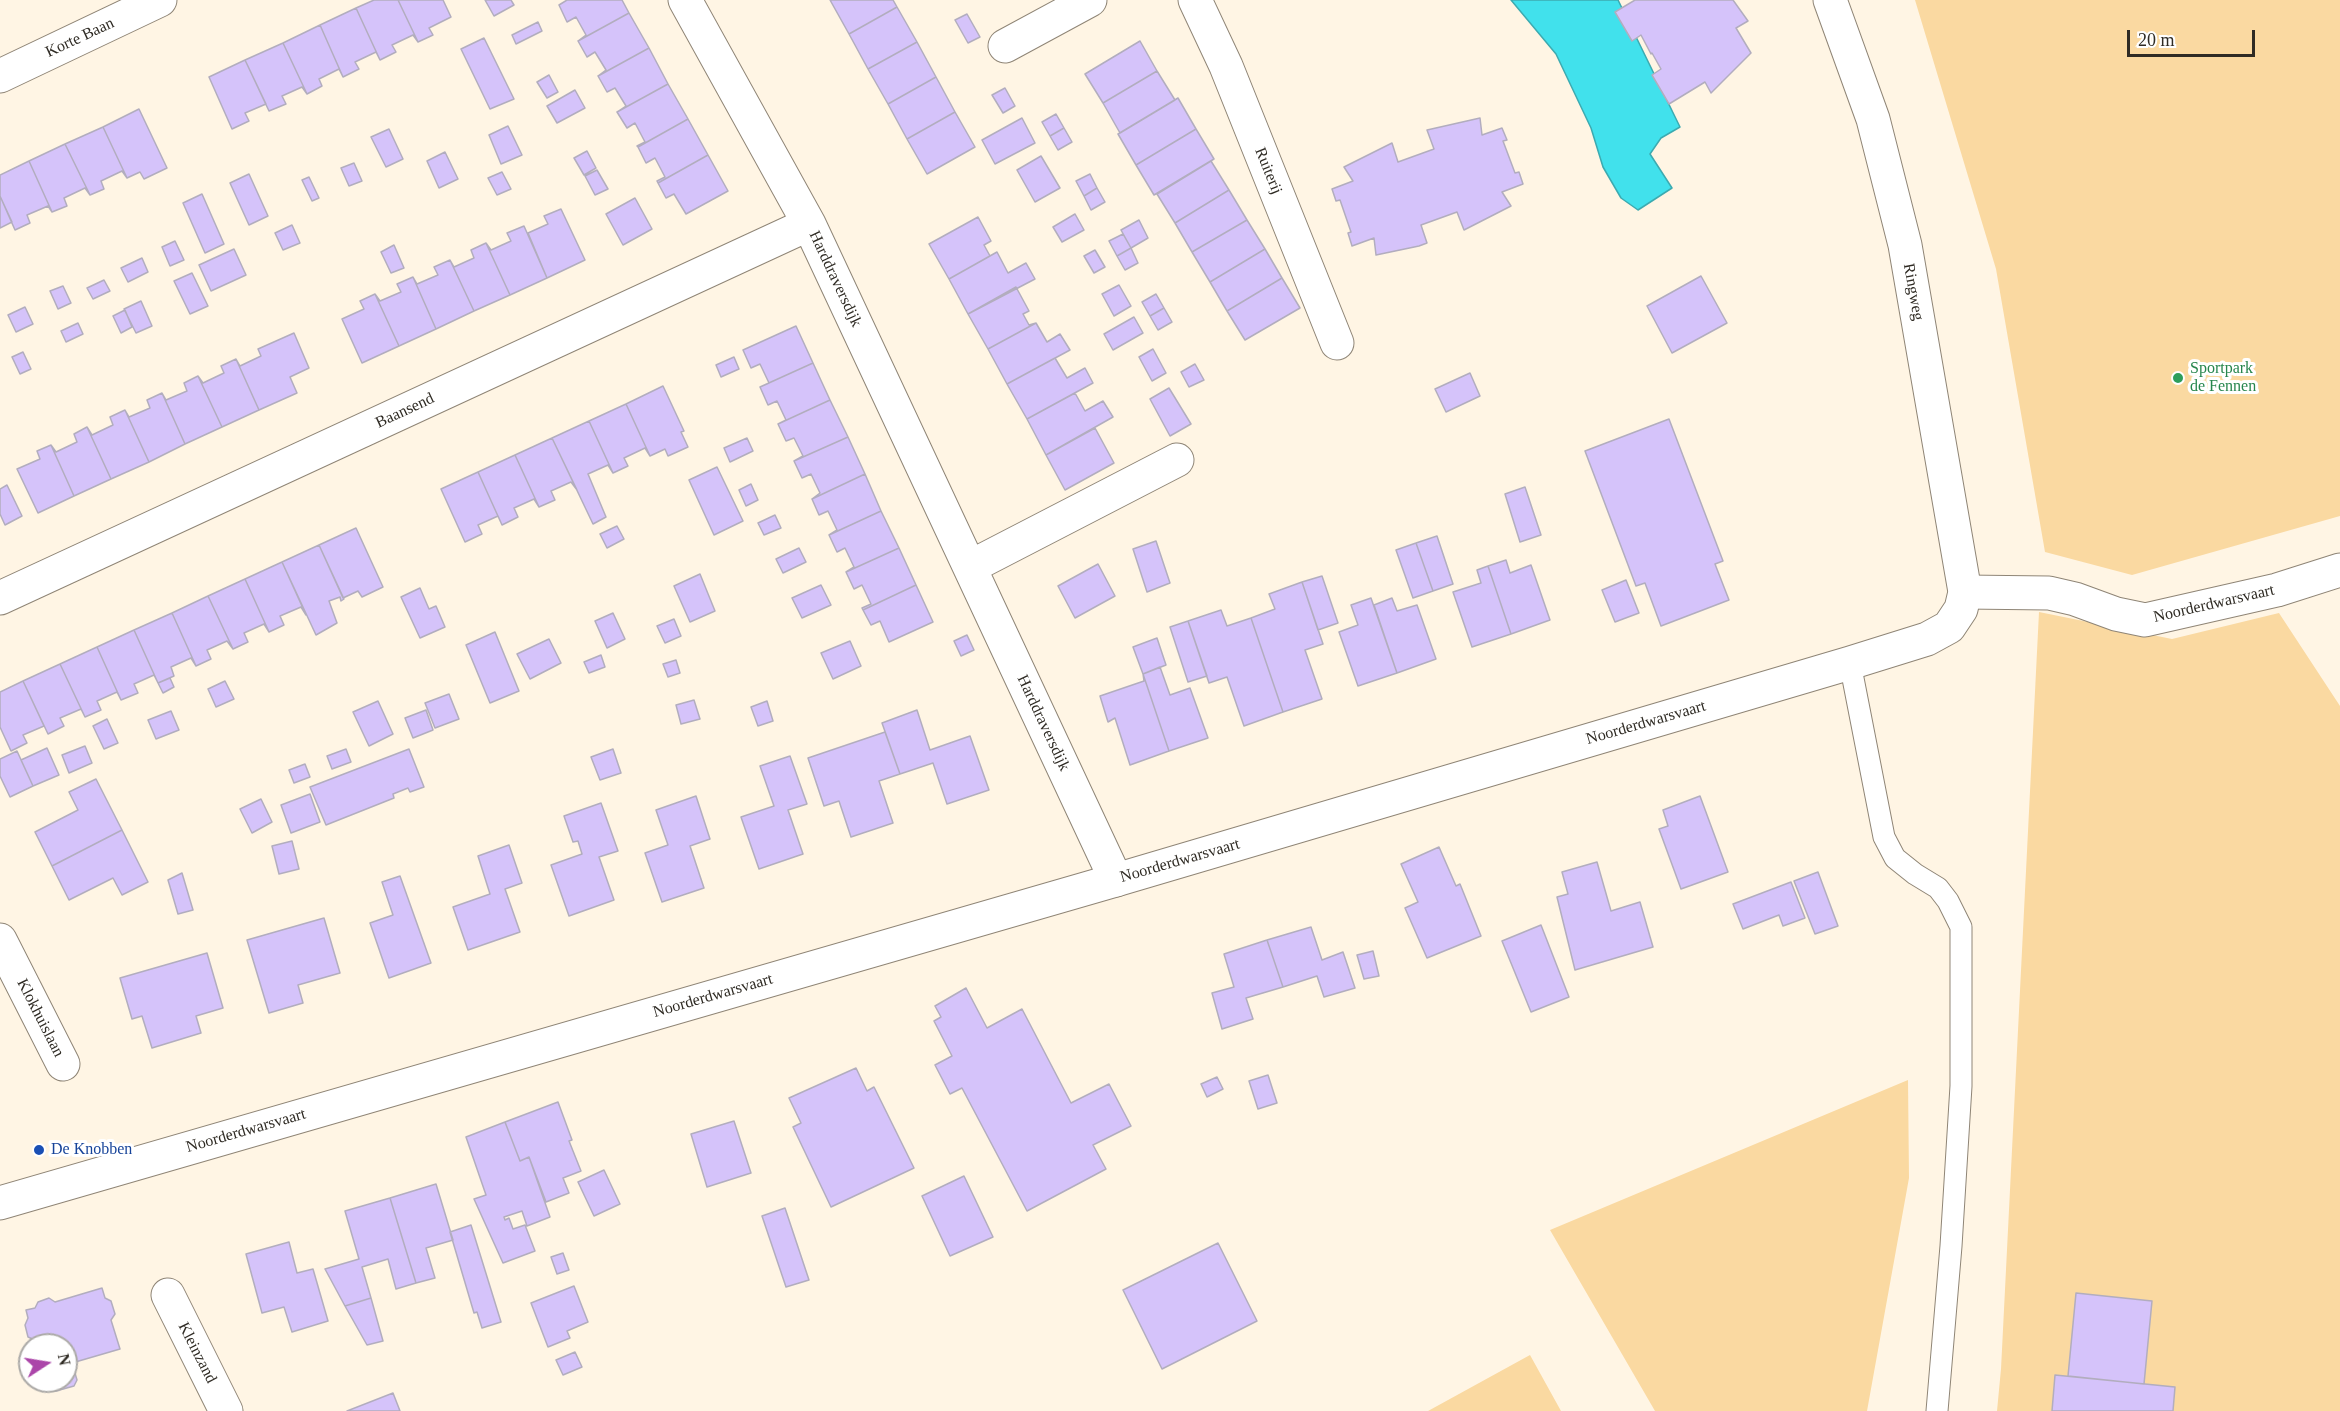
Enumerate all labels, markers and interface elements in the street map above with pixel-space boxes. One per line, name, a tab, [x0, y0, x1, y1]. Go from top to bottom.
street label: Korte Baan	[43, 14, 117, 62]
scale bar	[2130, 18, 2258, 56]
text: 20 m	[2138, 30, 2175, 50]
street label: Ruiterij	[1250, 145, 1286, 197]
street label: Harddraversdijk	[804, 228, 866, 330]
street label: Ringweg	[1899, 262, 1927, 322]
place label: Sportpark de Fennen	[2190, 359, 2256, 397]
marker: Sportpark de Fennen	[2171, 371, 2185, 385]
street label: Baansend	[373, 389, 437, 433]
street label: Noorderdwarsvaart	[2152, 581, 2276, 627]
street label: Harddraversdijk	[1012, 672, 1074, 774]
street label: Noorderdwarsvaart	[1584, 697, 1708, 749]
street label: Noorderdwarsvaart	[1118, 835, 1242, 887]
street label: Noorderdwarsvaart	[651, 970, 775, 1022]
street label: Klokhuislaan	[12, 976, 68, 1060]
street label: Noorderdwarsvaart	[184, 1105, 308, 1157]
place label: De Knobben	[51, 1140, 132, 1160]
marker: De Knobben	[32, 1143, 46, 1157]
street label: Kleinzand	[174, 1319, 220, 1387]
north arrow	[18, 1333, 78, 1393]
text: N	[55, 1352, 74, 1367]

